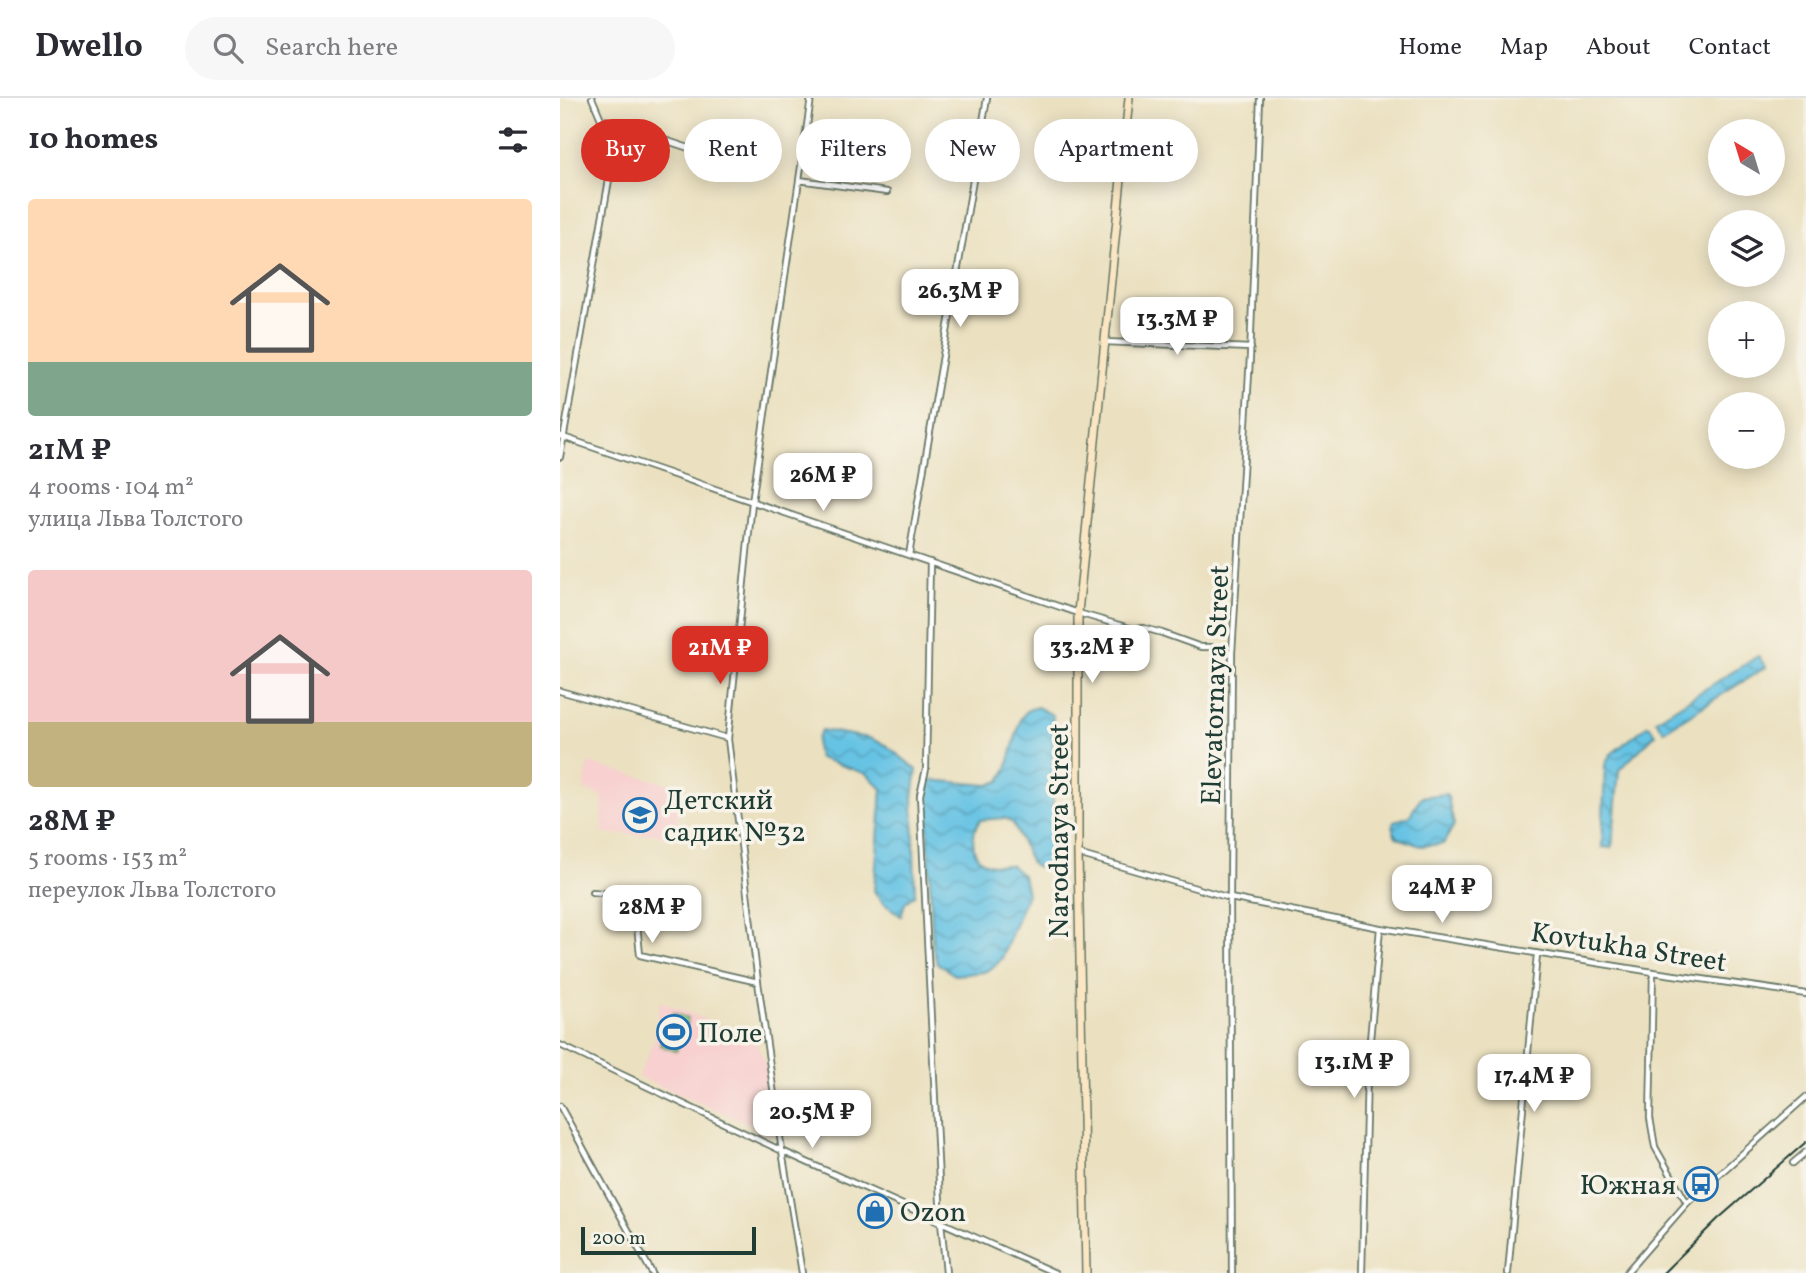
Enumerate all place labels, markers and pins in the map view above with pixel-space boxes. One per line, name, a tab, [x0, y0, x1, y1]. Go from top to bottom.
pin: 26.3M ₽	[895, 270, 1025, 329]
pin: 13.3M ₽	[1112, 298, 1242, 357]
pin: 26M ₽	[774, 454, 872, 513]
pin: 21M ₽	[671, 626, 769, 686]
pin: 33.2M ₽	[1027, 626, 1157, 685]
place label: Детский садик №32	[664, 782, 806, 853]
school or university icon: Детский садик №32	[621, 796, 659, 834]
pin: 24M ₽	[1393, 866, 1491, 925]
pin: 28M ₽	[603, 886, 701, 945]
sports icon: Поле	[655, 1013, 693, 1051]
place label: Поле	[698, 1015, 762, 1054]
pin: 13.1M ₽	[1289, 1040, 1419, 1100]
pin: 17.4M ₽	[1469, 1054, 1599, 1114]
pin: 20.5M ₽	[747, 1090, 877, 1150]
bus stop icon: Южная	[1682, 1165, 1720, 1203]
place label: Южная	[1580, 1167, 1676, 1206]
shop icon: Ozon	[856, 1192, 894, 1230]
place label: Ozon	[900, 1194, 966, 1233]

